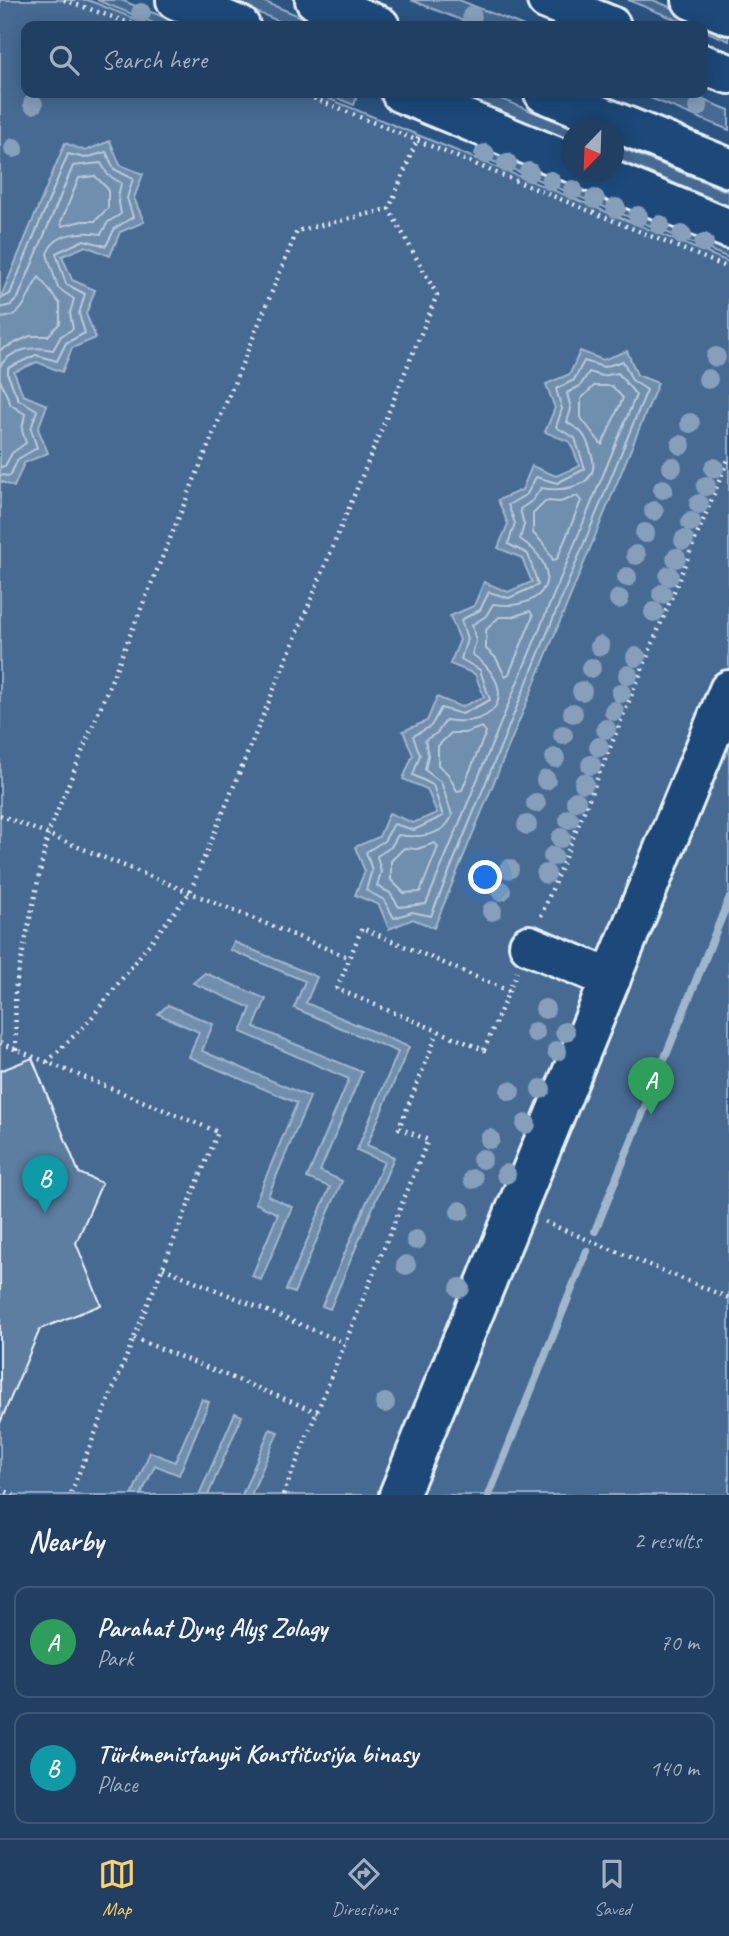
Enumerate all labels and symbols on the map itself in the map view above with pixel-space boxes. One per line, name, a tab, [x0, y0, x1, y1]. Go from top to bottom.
north arrow	[561, 119, 624, 182]
your location	[468, 860, 502, 894]
pin: A	[628, 1057, 674, 1115]
pin: B	[22, 1155, 68, 1213]

